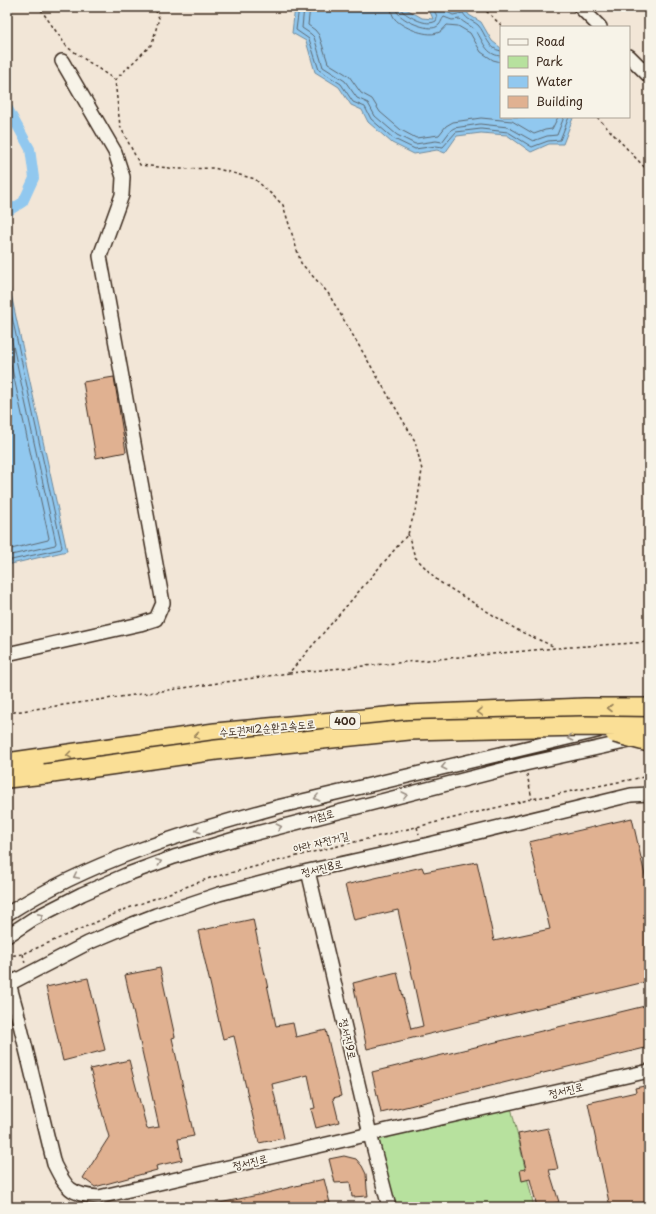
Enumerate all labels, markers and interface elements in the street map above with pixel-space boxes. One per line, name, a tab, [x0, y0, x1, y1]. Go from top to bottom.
legend	[500, 26, 630, 118]
text: Road	[536, 32, 565, 50]
text: Park	[536, 52, 563, 70]
text: Water	[536, 72, 573, 90]
text: Building	[536, 92, 583, 110]
one-way arrow	[607, 704, 613, 712]
one-way arrow	[477, 708, 483, 716]
road number: 400	[330, 713, 360, 729]
street label: 수도권제2순환고속도로	[218, 715, 316, 740]
one-way arrow	[194, 731, 200, 740]
one-way arrow	[567, 733, 573, 741]
one-way arrow	[66, 750, 72, 759]
one-way arrow	[440, 763, 447, 771]
one-way arrow	[401, 791, 408, 800]
one-way arrow	[314, 793, 320, 801]
street label: 거첨로	[306, 804, 336, 827]
one-way arrow	[275, 823, 282, 832]
one-way arrow	[195, 825, 202, 834]
street label: 아라 자전거길	[291, 826, 351, 857]
street label: 정서진8로	[299, 854, 345, 881]
one-way arrow	[155, 859, 162, 867]
one-way arrow	[73, 871, 81, 879]
one-way arrow	[36, 913, 44, 921]
street label: 정서진9로	[335, 1017, 362, 1061]
street label: 정서진로	[547, 1077, 585, 1102]
street label: 정서진로	[231, 1149, 269, 1174]

